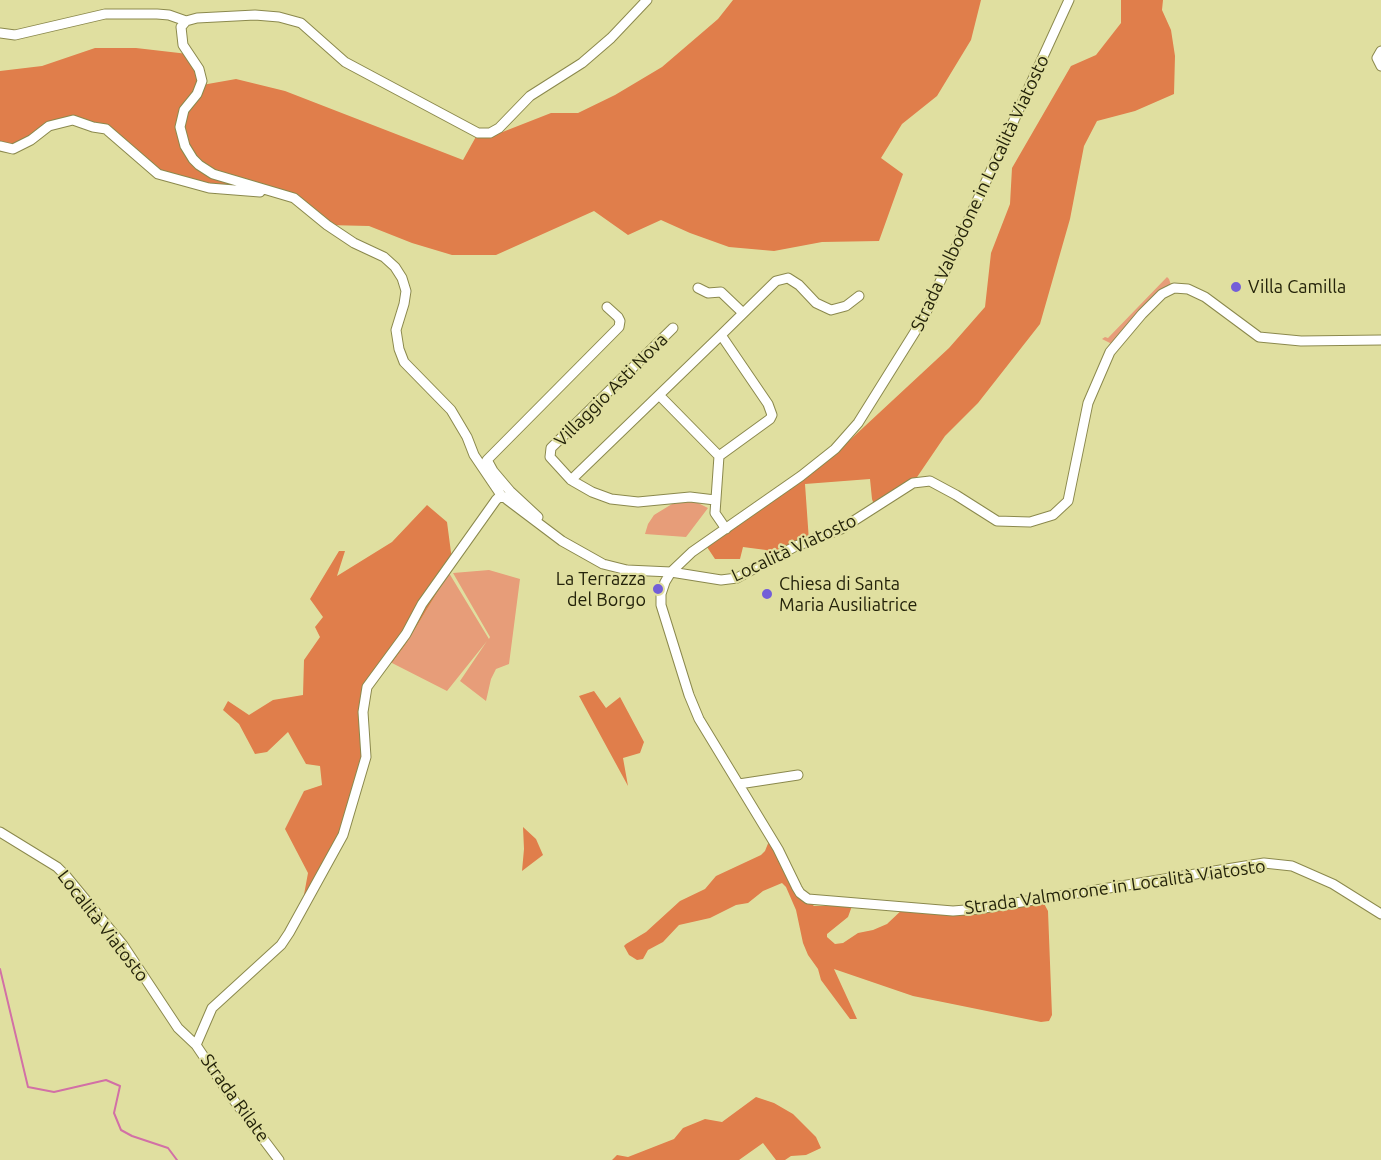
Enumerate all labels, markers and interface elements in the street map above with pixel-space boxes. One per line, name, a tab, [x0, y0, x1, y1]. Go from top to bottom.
street label: Strada Valbodone in Località Viatosto	[906, 52, 1054, 334]
place label: Villa Camilla	[1248, 276, 1346, 298]
marker: Villa Camilla	[1229, 280, 1243, 294]
street label: Villaggio Asti Nova	[550, 329, 672, 451]
street label: Località Viatosto	[728, 510, 860, 586]
place label: La Terrazza del Borgo	[556, 568, 646, 610]
place label: Chiesa di Santa Maria Ausiliatrice	[779, 573, 917, 616]
marker: La Terrazza del Borgo	[651, 582, 665, 596]
marker: Chiesa di Santa Maria Ausiliatrice	[760, 587, 774, 601]
street label: Strada Valmorone in Località Viatosto	[963, 855, 1267, 919]
street label: Località Viatosto	[53, 866, 153, 986]
street label: Strada Rilate	[196, 1050, 274, 1146]

